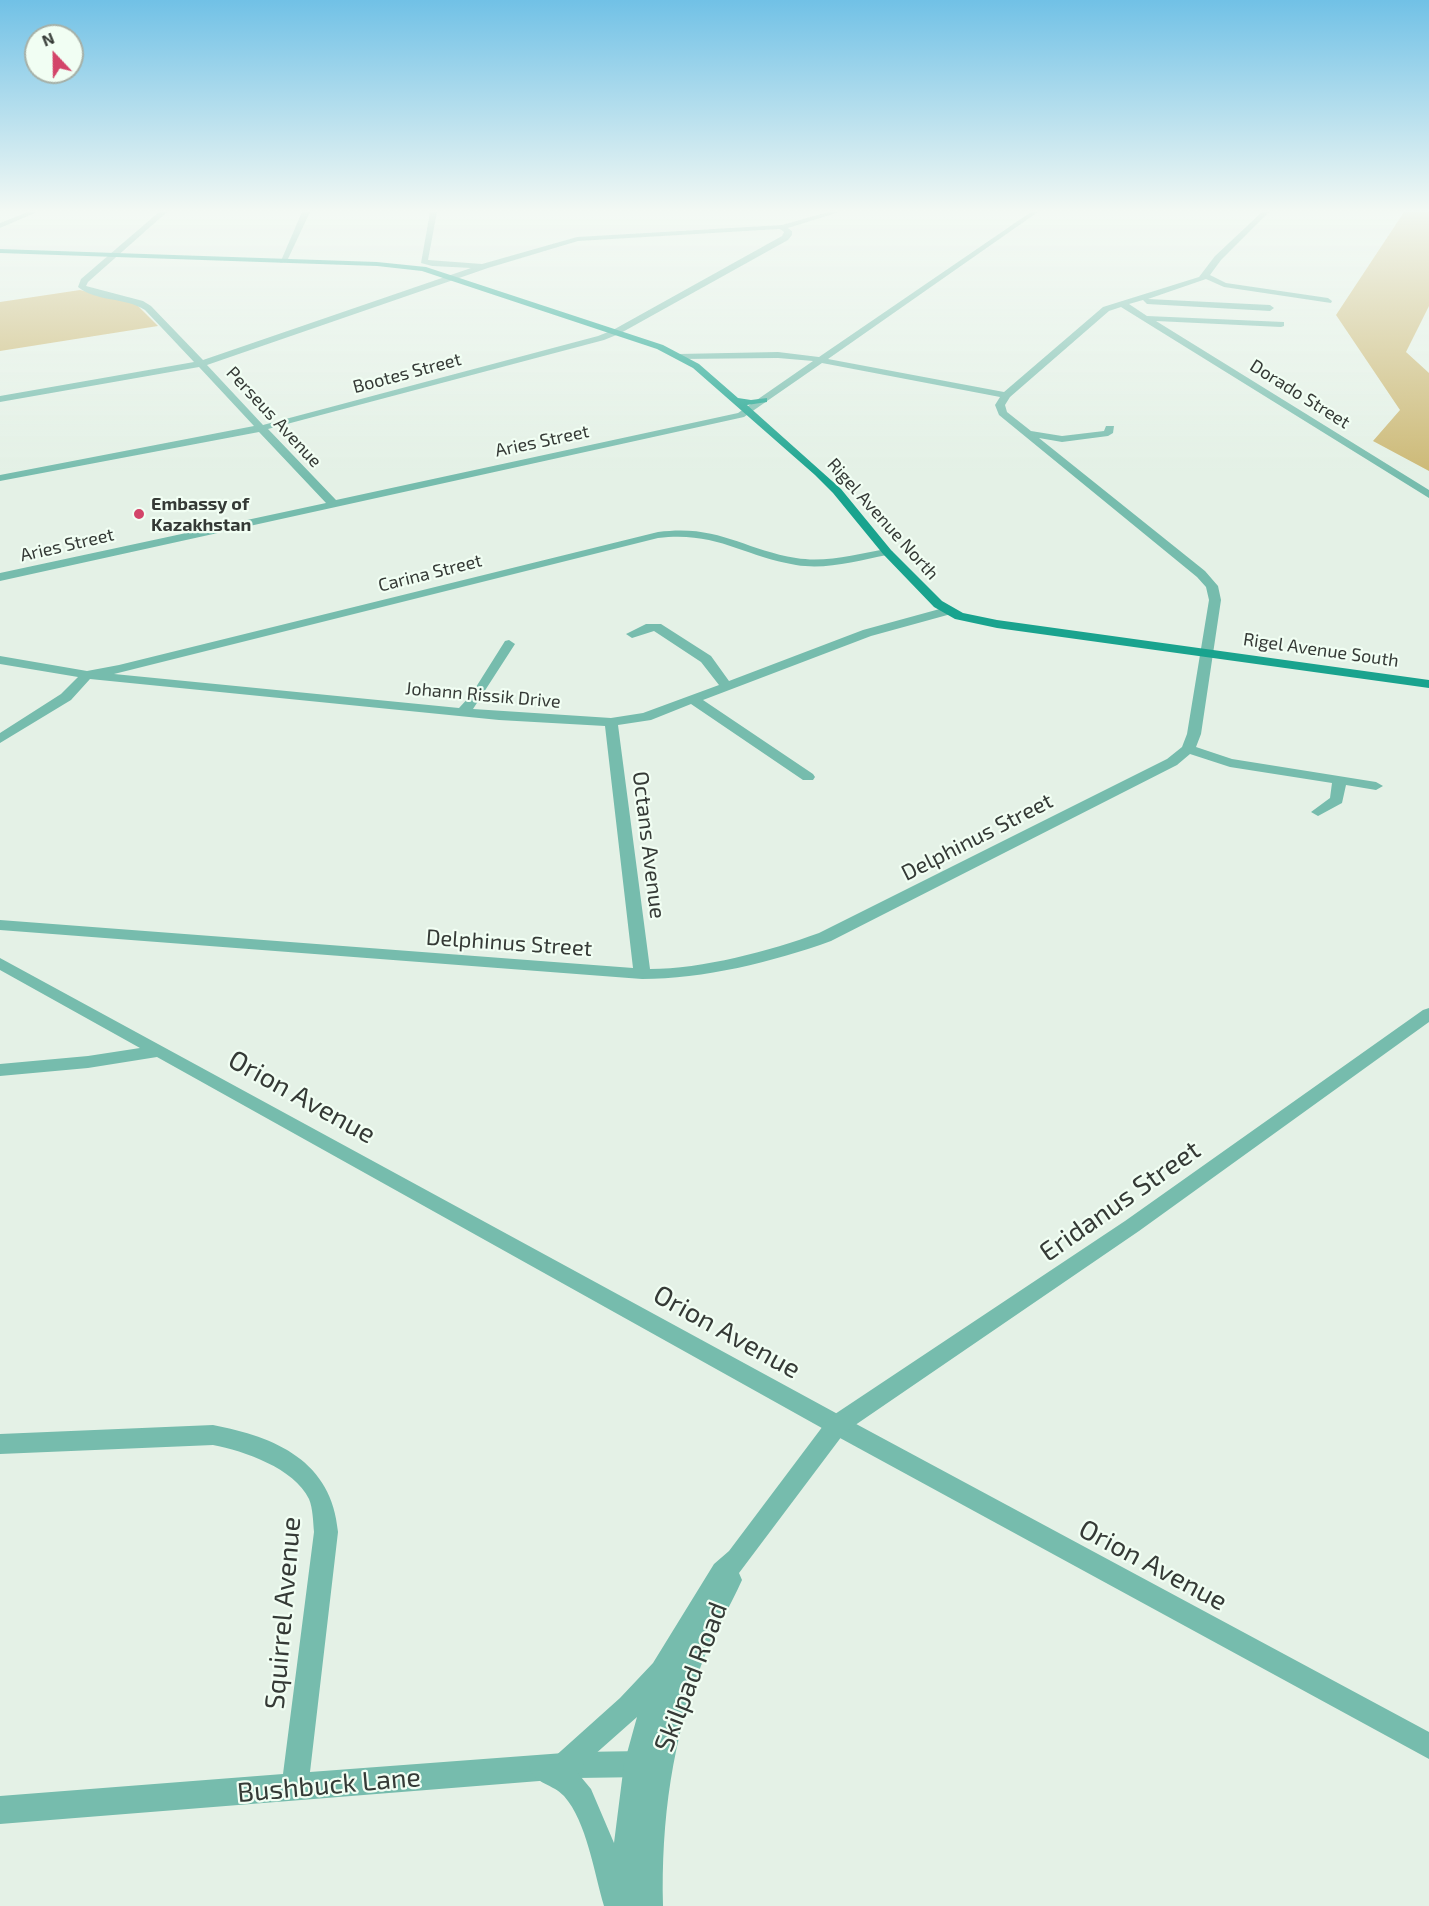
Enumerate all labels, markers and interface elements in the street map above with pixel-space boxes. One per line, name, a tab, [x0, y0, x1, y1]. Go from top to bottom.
north arrow	[24, 24, 84, 84]
text: N	[39, 28, 57, 50]
street label: Bootes Street	[350, 348, 464, 398]
street label: Dorado Street	[1246, 355, 1354, 433]
street label: Perseus Avenue	[222, 362, 326, 472]
street label: Aries Street	[493, 420, 591, 462]
street label: Rigel Avenue North	[823, 454, 943, 584]
place label: Embassy of Kazakhstan	[151, 493, 251, 536]
marker: Embassy of Kazakhstan	[132, 507, 146, 521]
street label: Aries Street	[18, 524, 116, 566]
street label: Carina Street	[376, 550, 484, 596]
street label: Rigel Avenue South	[1242, 628, 1400, 672]
street label: Johann Rissik Drive	[404, 677, 562, 713]
street label: Octans Avenue	[627, 770, 671, 920]
street label: Delphinus Street	[897, 787, 1057, 887]
street label: Delphinus Street	[425, 924, 593, 962]
street label: Orion Avenue	[223, 1043, 381, 1151]
street label: Eridanus Street	[1033, 1134, 1207, 1268]
street label: Orion Avenue	[648, 1278, 806, 1386]
street label: Orion Avenue	[1073, 1512, 1233, 1618]
street label: Squirrel Avenue	[258, 1515, 308, 1711]
street label: Skilpad Road	[648, 1598, 734, 1756]
street label: Bushbuck Lane	[236, 1761, 422, 1809]

